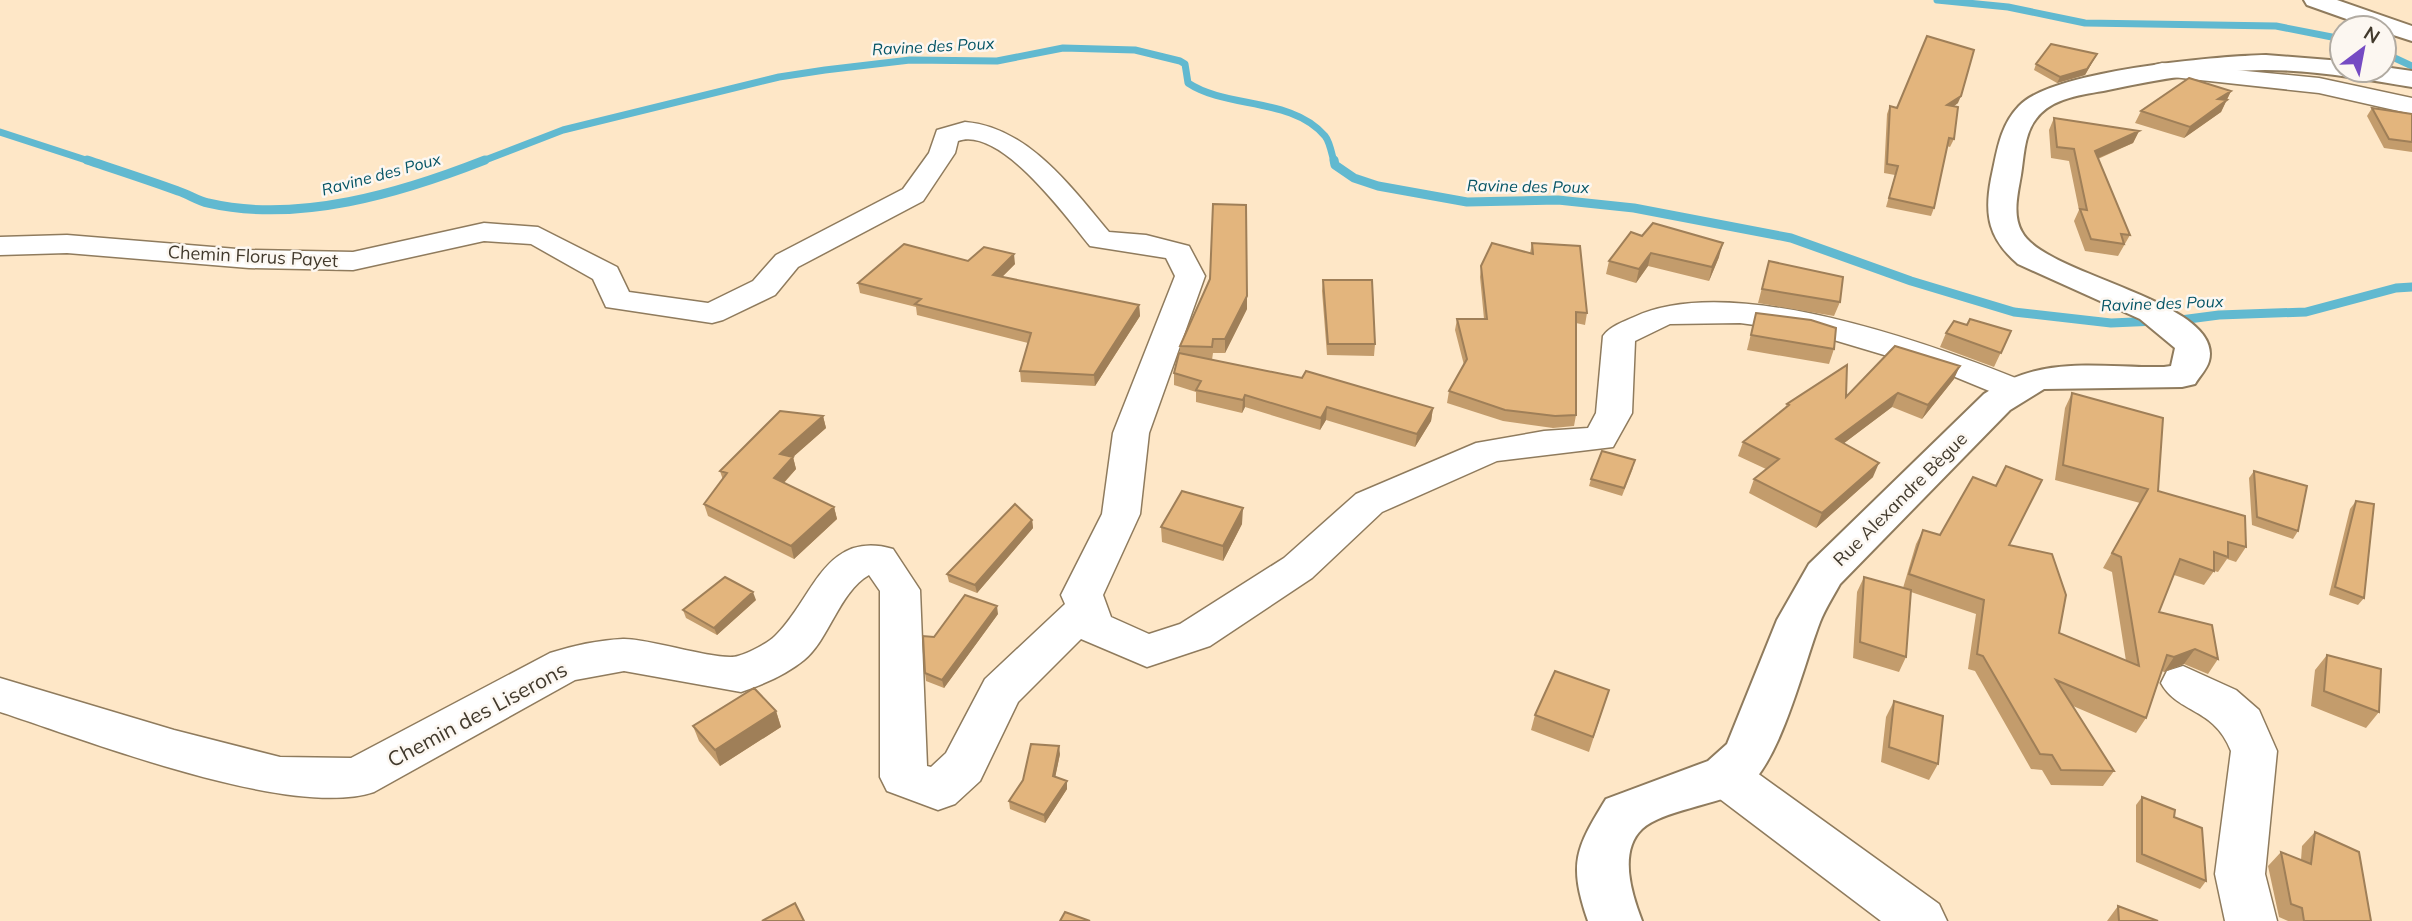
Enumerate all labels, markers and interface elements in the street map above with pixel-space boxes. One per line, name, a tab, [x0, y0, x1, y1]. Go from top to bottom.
north arrow	[2328, 14, 2398, 84]
text: N	[2360, 21, 2384, 49]
water label: Ravine des Poux	[871, 33, 995, 59]
water label: Ravine des Poux	[319, 148, 443, 200]
water label: Ravine des Poux	[1467, 175, 1590, 197]
street label: Chemin Florus Payet	[167, 240, 339, 272]
water label: Ravine des Poux	[2100, 291, 2224, 315]
street label: Rue Alexandre Bègue	[1828, 427, 1972, 571]
street label: Chemin des Liserons	[383, 656, 571, 772]

